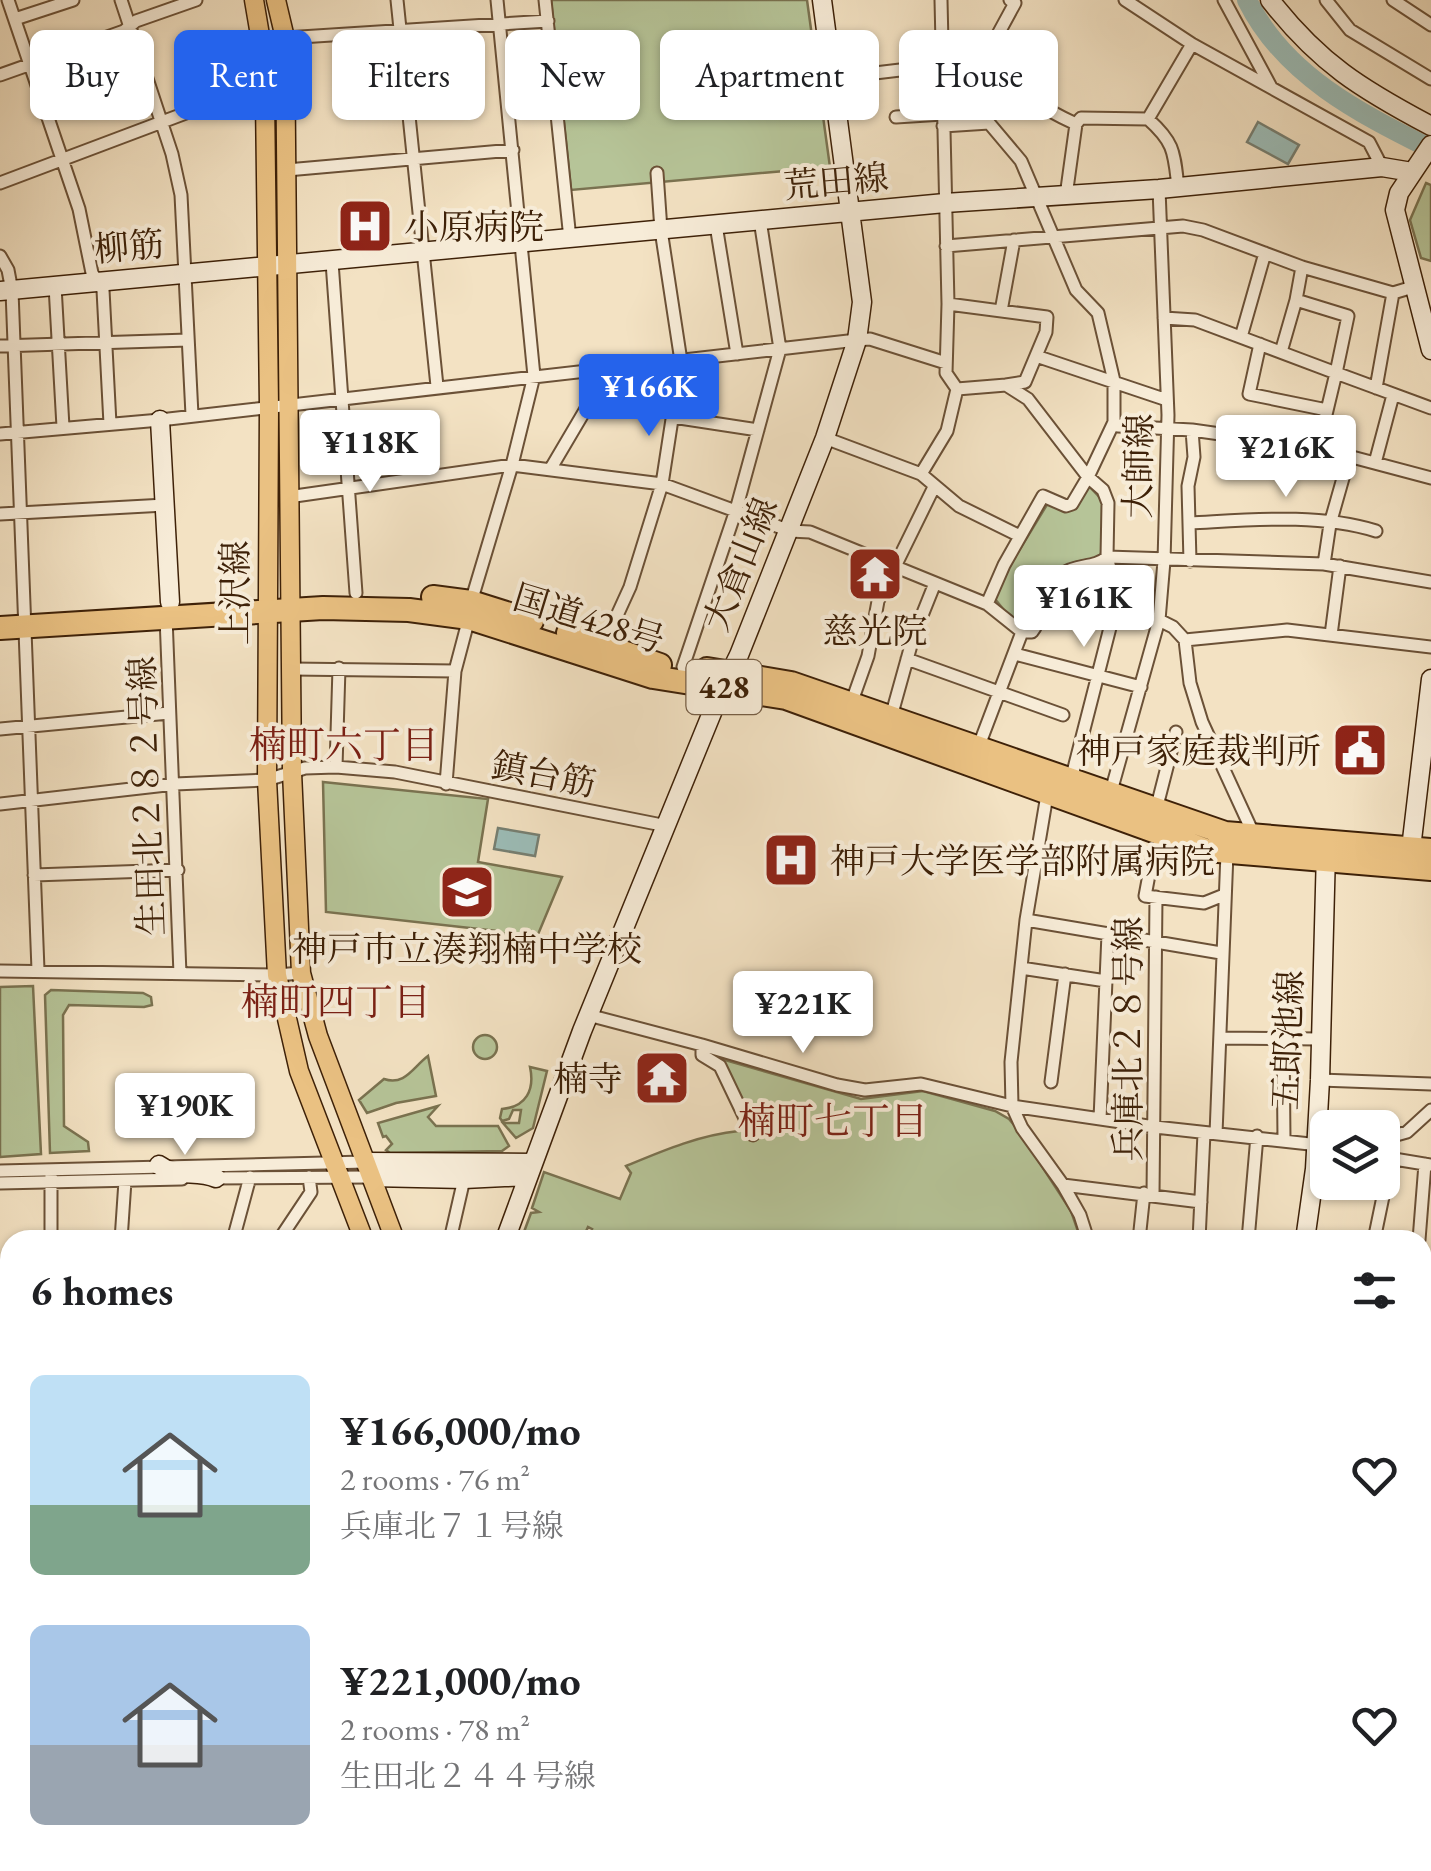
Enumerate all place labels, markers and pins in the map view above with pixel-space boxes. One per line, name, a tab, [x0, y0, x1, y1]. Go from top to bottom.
hospital icon: 小原病院	[335, 196, 395, 256]
place label: 小原病院	[404, 204, 544, 249]
pin: ¥166K	[579, 354, 719, 439]
pin: ¥118K	[300, 410, 440, 495]
pin: ¥216K	[1216, 415, 1356, 500]
temple icon: 慈光院	[845, 544, 905, 604]
pin: ¥161K	[1014, 565, 1154, 650]
place label: 慈光院	[822, 608, 928, 653]
public building icon: 神戸家庭裁判所	[1330, 720, 1390, 780]
place label: 神戸家庭裁判所	[1076, 728, 1321, 773]
hospital icon: 神戸大学医学部附属病院	[761, 830, 821, 890]
place label: 神戸大学医学部附属病院	[830, 838, 1215, 883]
school or university icon: 神戸市立湊翔楠中学校	[437, 862, 497, 922]
place label: 神戸市立湊翔楠中学校	[292, 926, 642, 971]
pin: ¥221K	[733, 971, 873, 1056]
temple icon: 楠寺	[632, 1048, 692, 1108]
place label: 楠寺	[553, 1056, 623, 1101]
pin: ¥190K	[115, 1073, 255, 1158]

